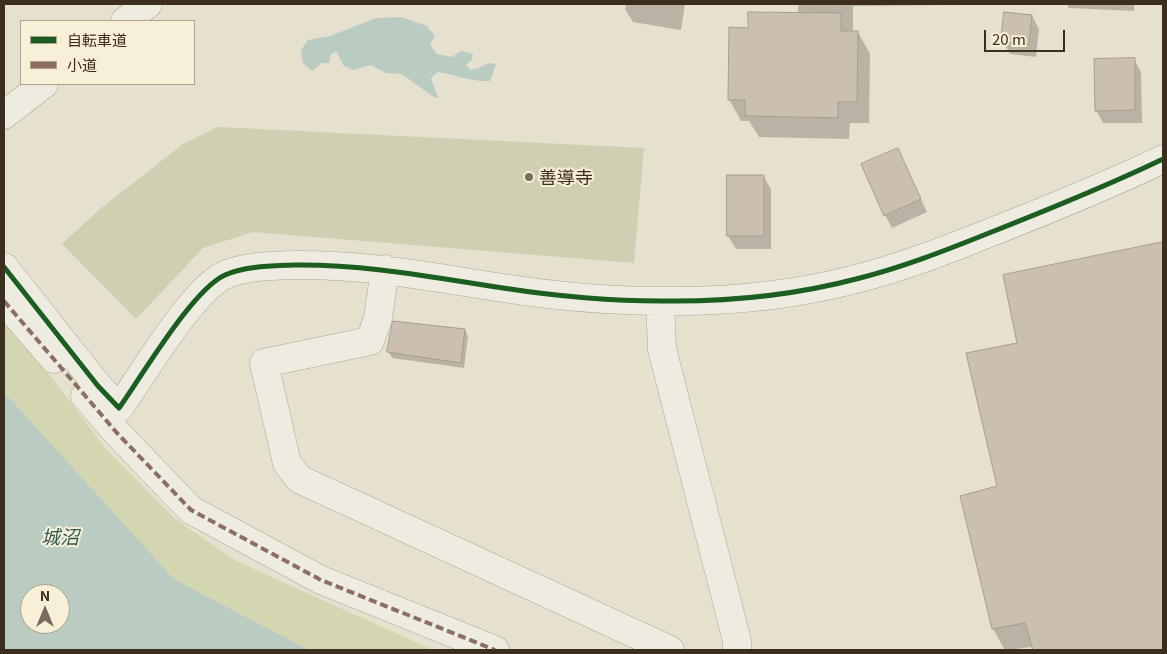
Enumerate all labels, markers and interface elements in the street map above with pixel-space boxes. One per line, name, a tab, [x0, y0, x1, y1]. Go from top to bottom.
legend	[20, 20, 195, 85]
scale bar	[987, 20, 1068, 52]
text: 20 m	[992, 28, 1026, 49]
text: 自転車道	[67, 29, 127, 50]
text: 小道	[67, 54, 97, 75]
place label: 善導寺	[539, 166, 593, 188]
marker: 善導寺	[523, 171, 535, 183]
water label: 城沼	[41, 526, 79, 548]
north arrow	[20, 584, 70, 634]
text: N	[40, 585, 50, 605]

